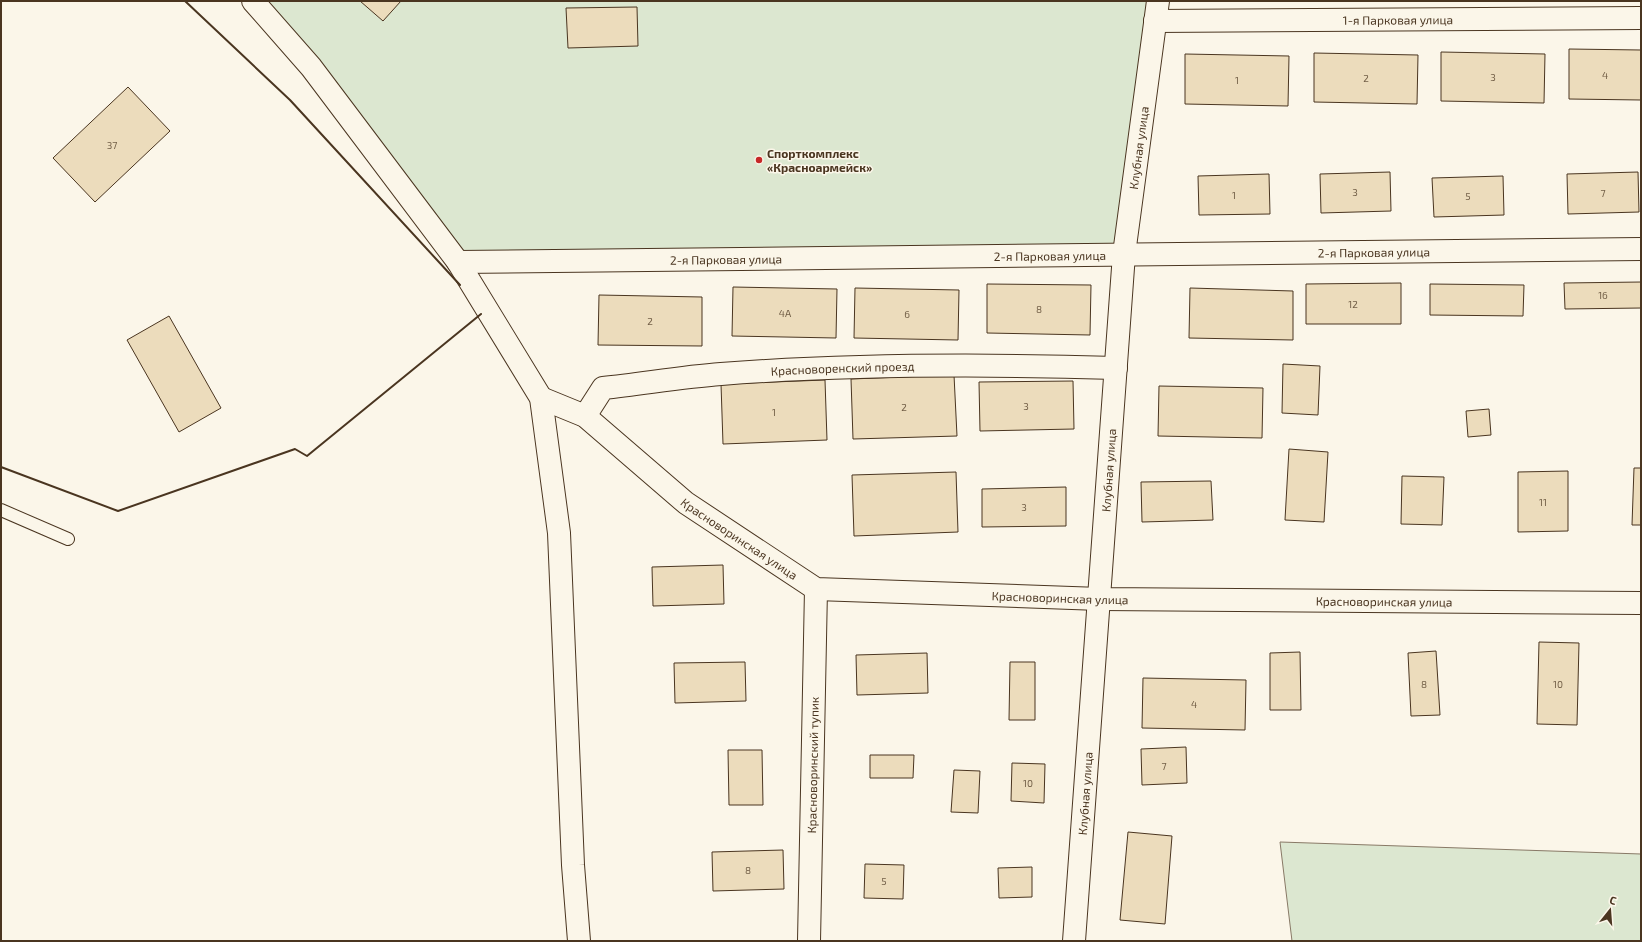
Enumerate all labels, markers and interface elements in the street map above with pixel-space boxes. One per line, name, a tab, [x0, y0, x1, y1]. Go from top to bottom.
street label: 1-я Парковая улица	[1343, 12, 1453, 27]
house number: 4	[1602, 69, 1608, 81]
house number: 3	[1490, 71, 1496, 83]
house number: 2	[1363, 72, 1369, 84]
house number: 1	[1235, 74, 1239, 86]
street label: Клубная улица	[1126, 105, 1151, 190]
house number: 37	[107, 139, 117, 151]
place label: Спорткомплекс «Красноармейск»	[767, 146, 872, 174]
marker: Спорткомплекс «Красноармейск»	[754, 155, 764, 165]
house number: 3	[1352, 186, 1358, 198]
house number: 7	[1600, 187, 1606, 199]
house number: 1	[1232, 189, 1236, 201]
house number: 5	[1465, 190, 1471, 202]
street label: 2-я Парковая улица	[1318, 244, 1430, 260]
street label: 2-я Парковая улица	[994, 248, 1106, 263]
street label: 2-я Парковая улица	[670, 251, 782, 267]
house number: 16	[1598, 289, 1608, 301]
house number: 12	[1348, 298, 1358, 310]
house number: 8	[1036, 303, 1042, 315]
house number: 4А	[779, 307, 792, 319]
house number: 6	[904, 308, 910, 320]
house number: 2	[647, 315, 653, 327]
street label: Красноворенский проезд	[770, 359, 915, 378]
house number: 3	[1023, 400, 1029, 412]
house number: 2	[901, 401, 907, 413]
house number: 1	[772, 406, 776, 418]
street label: Клубная улица	[1098, 428, 1118, 512]
street label: Красноворинская улица	[678, 495, 800, 582]
house number: 11	[1539, 496, 1547, 508]
house number: 3	[1021, 501, 1027, 513]
street label: Красноворинская улица	[992, 588, 1129, 607]
street label: Красноворинская улица	[1316, 594, 1453, 609]
house number: 8	[1421, 678, 1427, 690]
house number: 10	[1553, 678, 1563, 690]
street label: Красноворинский тупик	[804, 696, 821, 834]
house number: 4	[1191, 698, 1197, 710]
street label: Клубная улица	[1075, 751, 1095, 836]
house number: 7	[1161, 760, 1167, 772]
house number: 10	[1023, 777, 1033, 789]
house number: 8	[745, 864, 751, 876]
house number: 5	[881, 875, 887, 887]
north arrow	[1590, 890, 1630, 930]
text: С	[1608, 893, 1619, 907]

